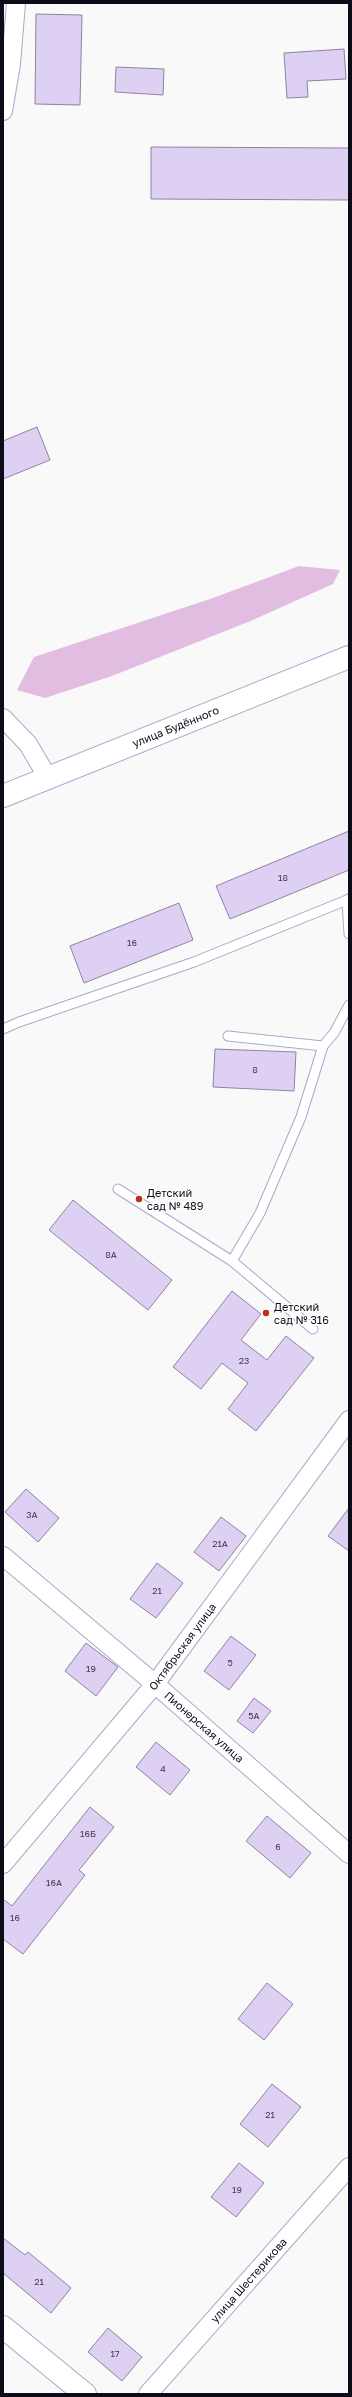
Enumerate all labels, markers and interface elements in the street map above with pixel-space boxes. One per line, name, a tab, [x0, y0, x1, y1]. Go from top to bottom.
street label: улица Будённого	[130, 703, 221, 749]
house number: 18	[278, 872, 288, 883]
house number: 16	[127, 937, 137, 948]
house number: 8	[252, 1064, 258, 1075]
place label: Детский сад № 489	[147, 1186, 204, 1212]
marker: Детский сад № 489	[134, 1194, 144, 1204]
house number: 8А	[105, 1249, 117, 1260]
place label: Детский сад № 316	[274, 1300, 329, 1326]
marker: Детский сад № 316	[261, 1308, 271, 1318]
house number: 23	[239, 1355, 249, 1366]
house number: 3А	[26, 1509, 38, 1520]
house number: 21А	[212, 1538, 228, 1549]
house number: 21	[152, 1585, 162, 1596]
street label: Октябрьская улица	[146, 1600, 218, 1693]
house number: 5	[227, 1657, 233, 1668]
house number: 19	[86, 1663, 96, 1674]
street label: Пионерская улица	[162, 1688, 247, 1765]
house number: 5А	[248, 1710, 260, 1721]
house number: 4	[160, 1763, 166, 1774]
house number: 16Б	[80, 1828, 96, 1839]
house number: 6	[275, 1841, 281, 1852]
house number: 16А	[46, 1877, 62, 1888]
house number: 16	[10, 1912, 20, 1923]
house number: 21	[265, 2109, 275, 2120]
house number: 19	[232, 2184, 242, 2195]
street label: улица Шестерикова	[208, 2235, 289, 2325]
house number: 21	[34, 2276, 44, 2287]
house number: 17	[110, 2348, 120, 2359]

